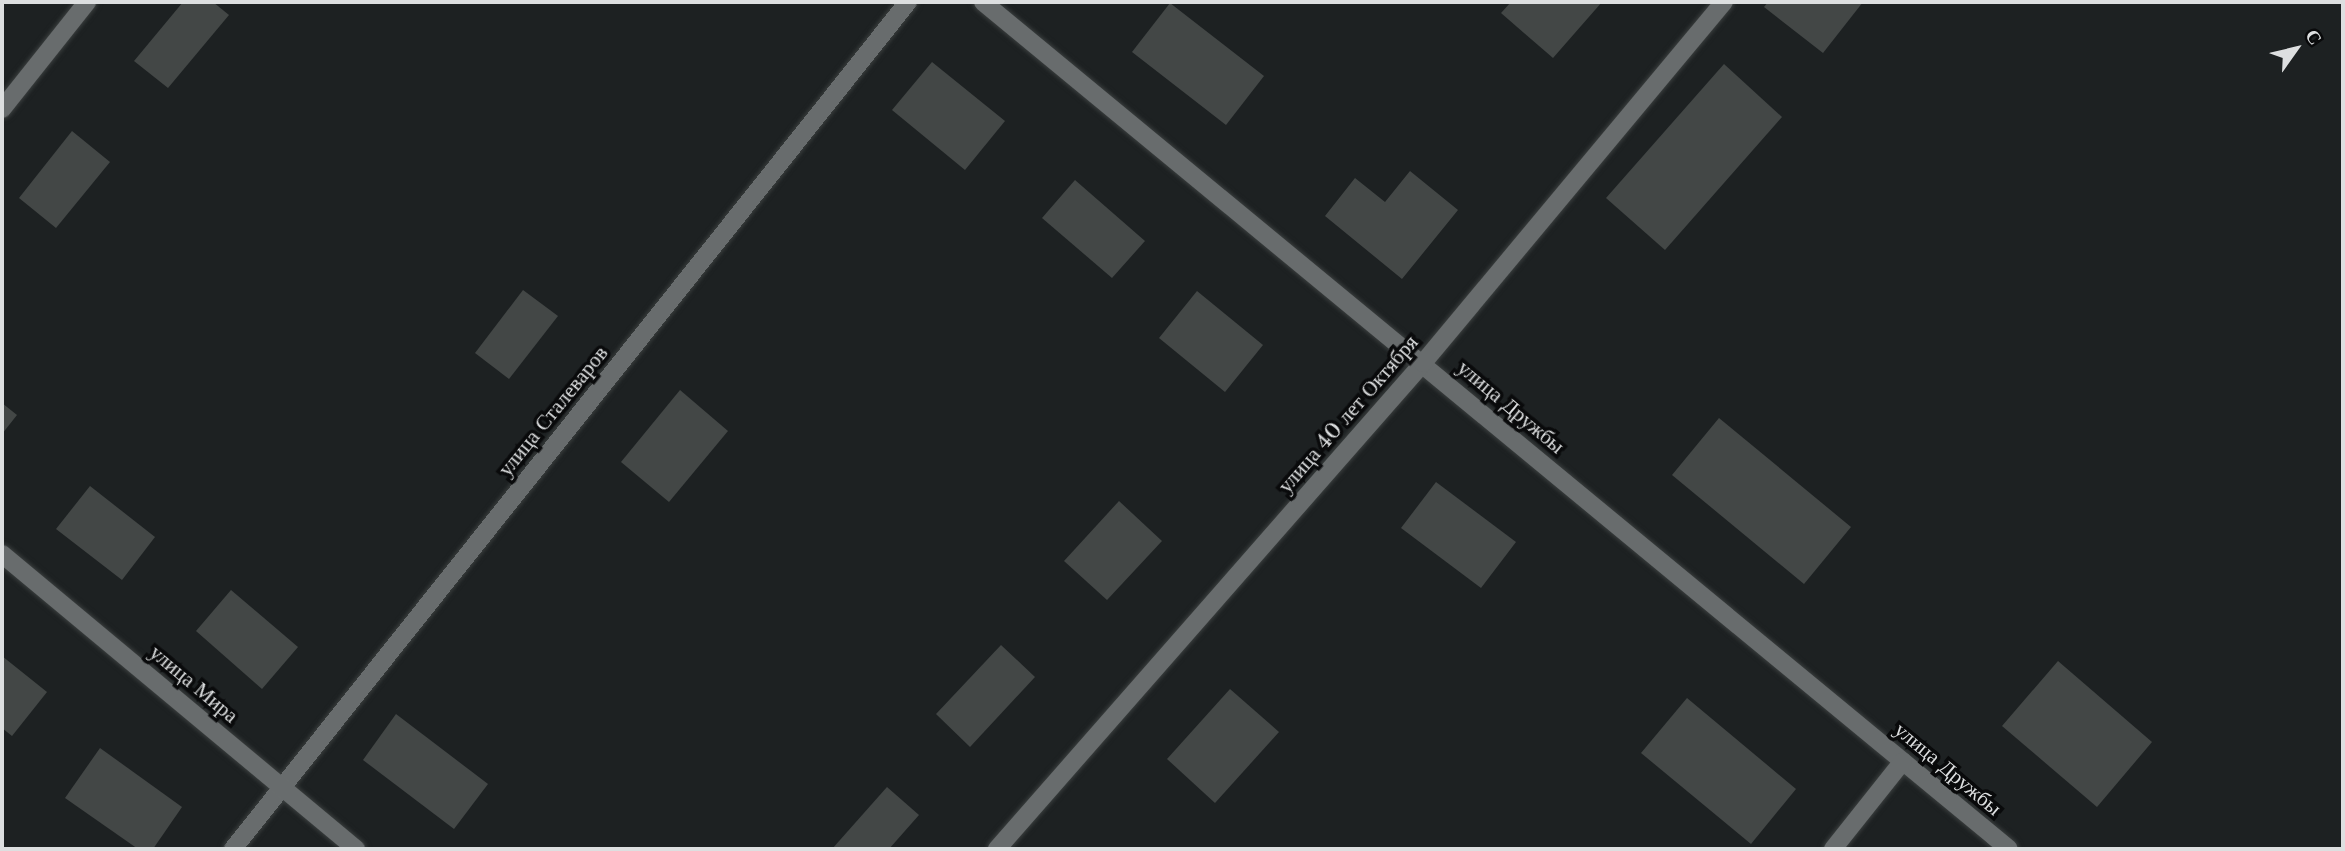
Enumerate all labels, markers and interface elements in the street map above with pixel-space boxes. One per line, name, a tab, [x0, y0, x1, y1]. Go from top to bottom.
north arrow	[2261, 14, 2331, 84]
text: С	[2300, 25, 2327, 49]
street label: улица 40 лет Октября	[1273, 330, 1423, 498]
street label: улица Сталеваров	[493, 341, 613, 481]
street label: улица Дружбы	[1452, 355, 1570, 459]
street label: улица Мира	[145, 640, 243, 728]
street label: улица Дружбы	[1889, 717, 2007, 821]

